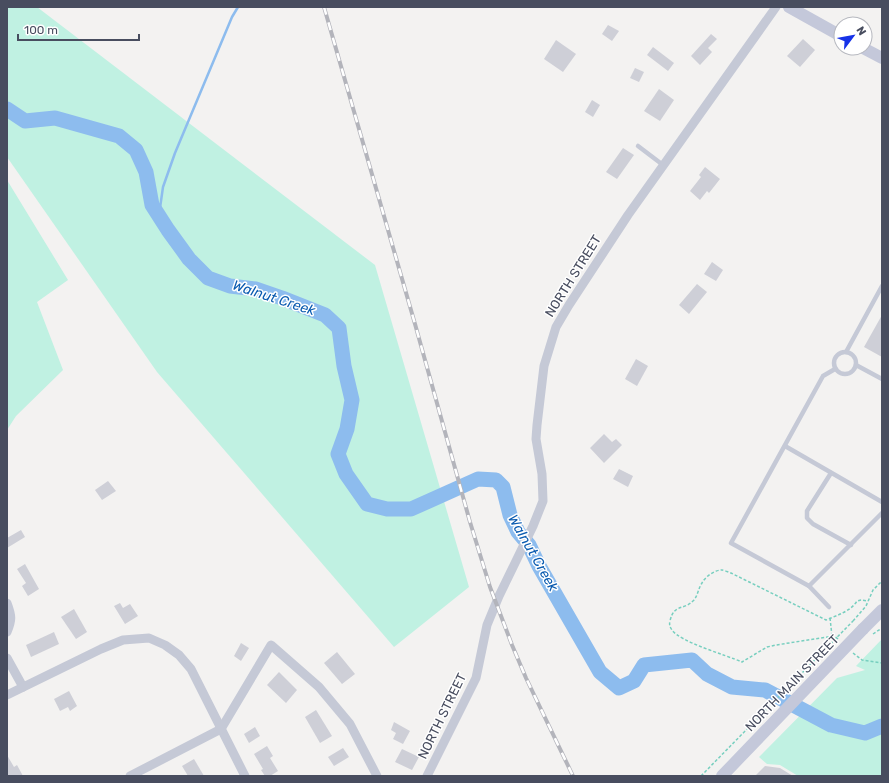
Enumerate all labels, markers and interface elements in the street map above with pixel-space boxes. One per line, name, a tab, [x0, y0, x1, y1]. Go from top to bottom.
scale bar	[18, 16, 139, 42]
north arrow	[833, 16, 873, 56]
text: 100 m	[24, 23, 58, 37]
text: N	[853, 24, 869, 38]
street label: NORTH STREET	[542, 232, 604, 320]
water label: Walnut Creek	[231, 277, 318, 320]
water label: Walnut Creek	[504, 512, 562, 595]
street label: NORTH MAIN STREET	[742, 631, 842, 734]
street label: NORTH STREET	[415, 670, 469, 761]

